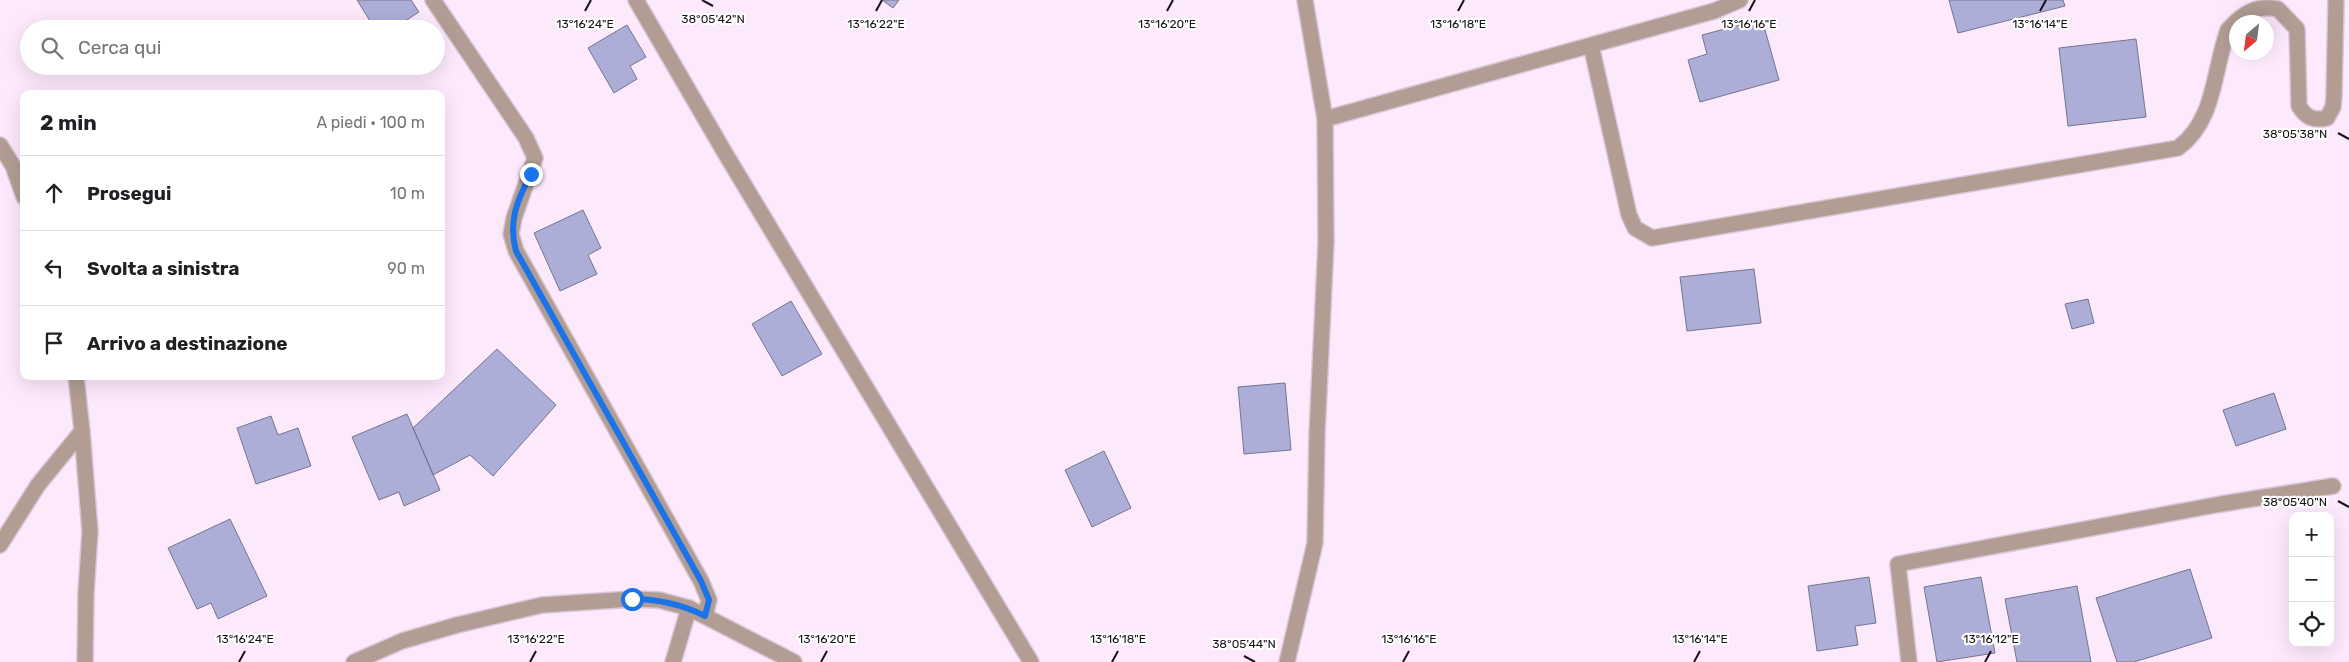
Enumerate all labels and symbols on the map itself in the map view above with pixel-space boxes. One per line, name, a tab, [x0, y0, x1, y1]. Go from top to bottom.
text: 38°05'42"N	[681, 12, 745, 26]
north arrow	[2229, 15, 2274, 60]
text: 13°16'24"E	[556, 17, 614, 31]
text: 13°16'22"E	[847, 17, 905, 31]
text: 13°16'20"E	[1138, 17, 1196, 31]
text: 13°16'18"E	[1430, 17, 1486, 31]
text: 13°16'16"E	[1721, 17, 1777, 31]
text: 13°16'14"E	[2012, 17, 2068, 31]
text: 38°05'38"N	[2263, 127, 2327, 141]
route end	[520, 163, 543, 186]
text: 38°05'40"N	[2263, 495, 2327, 509]
route start	[621, 588, 644, 611]
text: 13°16'24"E	[216, 632, 274, 646]
text: 13°16'22"E	[507, 632, 565, 646]
text: 13°16'20"E	[798, 632, 856, 646]
text: 13°16'18"E	[1090, 632, 1146, 646]
text: 13°16'16"E	[1381, 632, 1437, 646]
text: 13°16'14"E	[1672, 632, 1728, 646]
text: 13°16'12"E	[1963, 632, 2019, 646]
text: 38°05'44"N	[1212, 637, 1276, 651]

